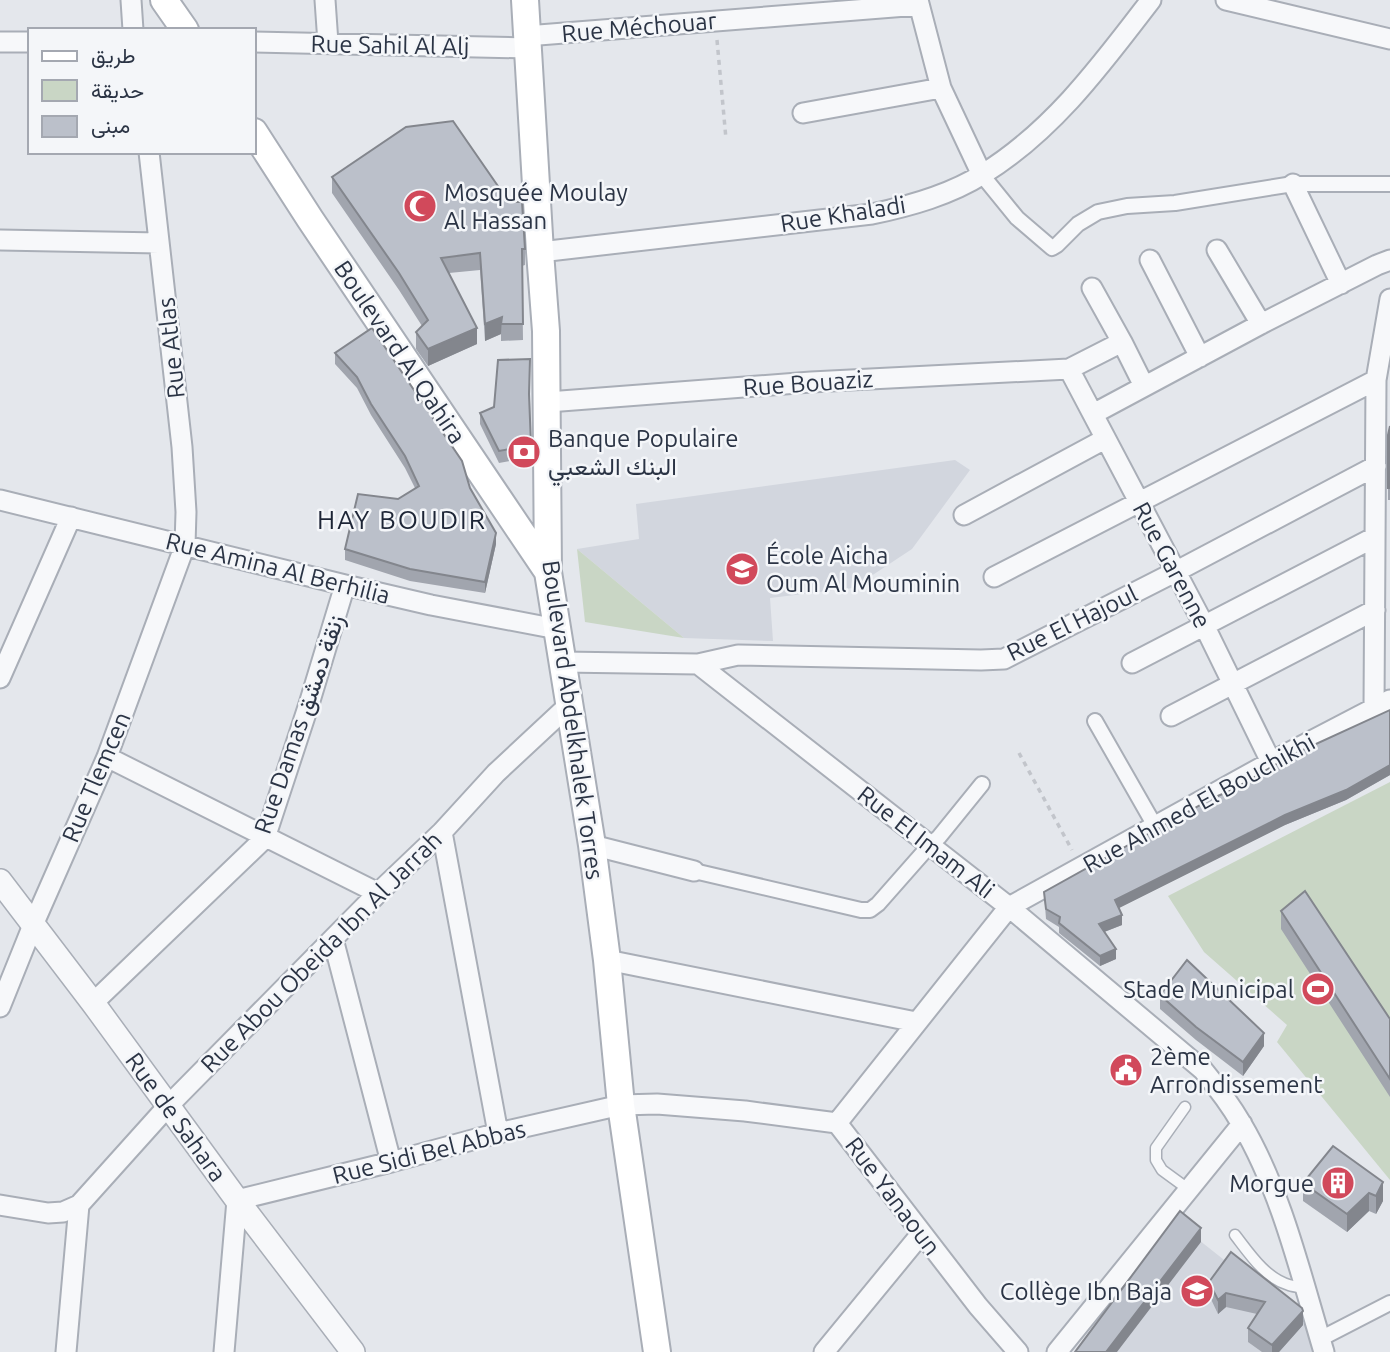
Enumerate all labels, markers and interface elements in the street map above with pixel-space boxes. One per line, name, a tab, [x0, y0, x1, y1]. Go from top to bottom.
street label: Rue Méchouar	[560, 7, 718, 47]
legend	[28, 28, 256, 154]
street label: Rue Sahil Al Alj	[310, 30, 470, 60]
text: طريق	[91, 43, 136, 69]
text: حديقة	[91, 78, 144, 103]
text: مبنى	[91, 113, 130, 138]
place label: Mosquée Moulay Al Hassan	[444, 179, 628, 234]
mosque icon: Mosquée Moulay Al Hassan	[401, 187, 439, 225]
street label: Rue Khaladi	[778, 191, 908, 237]
street label: Boulevard Al Qahira	[329, 256, 471, 448]
street label: Rue Atlas	[152, 296, 190, 400]
street label: Rue Bouaziz	[742, 365, 874, 401]
place label: Banque Populaire البنك الشعبي	[548, 425, 738, 486]
bank icon: Banque Populaire البنك الشعبي	[505, 433, 543, 471]
street label: Rue Garenne	[1128, 497, 1216, 633]
district label: HAY BOUDIR	[317, 505, 487, 534]
street label: Rue Amina Al Berhilia	[163, 527, 393, 609]
place label: École Aicha Oum Al Mouminin	[766, 541, 960, 597]
school or university icon: École Aicha Oum Al Mouminin	[723, 550, 761, 588]
street label: Boulevard Abdelkhalek Torres	[537, 559, 609, 881]
street label: Rue El Hajoul	[1002, 580, 1142, 666]
street label: Rue Damas زنقة دمشق	[249, 611, 351, 838]
street label: Rue Tlemcen	[56, 708, 136, 846]
street label: Rue Ahmed El Bouchikhi	[1078, 728, 1320, 878]
street label: Rue El Imam Ali	[852, 780, 1000, 904]
street label: Rue Abou Obeida Ibn Al Jarrah	[195, 826, 447, 1078]
sports icon: Stade Municipal	[1299, 970, 1337, 1008]
place label: Stade Municipal	[1123, 976, 1294, 1003]
place label: 2ème Arrondissement	[1150, 1043, 1323, 1098]
street label: Rue de Sahara	[120, 1047, 232, 1187]
public building icon: 2ème Arrondissement	[1107, 1051, 1145, 1089]
street label: Rue Sidi Bel Abbas	[330, 1115, 528, 1189]
street label: Rue Yanaoun	[840, 1132, 946, 1260]
building icon: Morgue	[1319, 1164, 1357, 1202]
place label: Morgue	[1229, 1170, 1314, 1197]
school or university icon: Collège Ibn Baja	[1178, 1272, 1216, 1310]
place label: Collège Ibn Baja	[1000, 1278, 1172, 1305]

